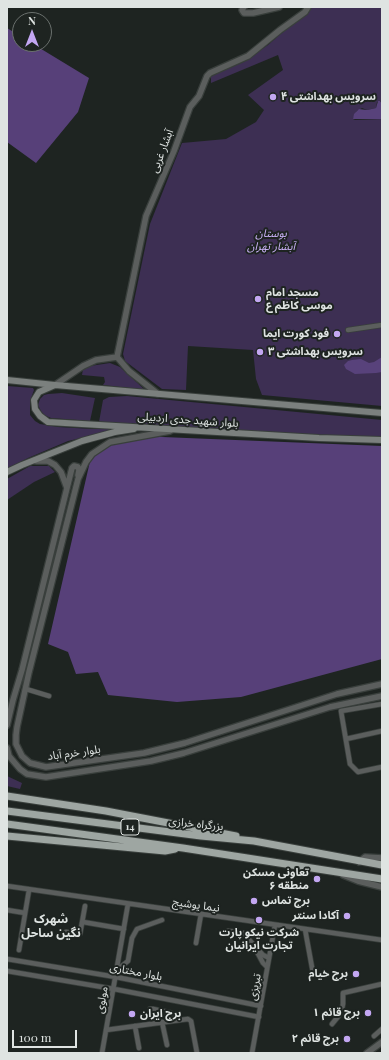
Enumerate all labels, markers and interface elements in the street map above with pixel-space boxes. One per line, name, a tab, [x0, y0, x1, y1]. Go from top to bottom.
north arrow	[12, 12, 52, 52]
text: N	[28, 13, 36, 28]
place label: سرویس بهداشتی ۴	[281, 90, 376, 104]
marker: سرویس بهداشتی ۴	[268, 92, 278, 102]
street label: آبشار غربی	[148, 127, 176, 175]
park label: بوستان آبشار تهران	[247, 227, 295, 253]
place label: مسجد امام موسی کاظم ع	[266, 286, 333, 312]
marker: مسجد امام موسی کاظم ع	[253, 294, 263, 304]
place label: فود کورت ایما	[263, 327, 329, 341]
marker: فود کورت ایما	[332, 329, 342, 339]
place label: سرویس بهداشتی ۳	[268, 345, 363, 359]
marker: سرویس بهداشتی ۳	[255, 347, 265, 357]
street label: بلوار شهید جدی اردبیلی	[137, 410, 239, 430]
street label: بلوار خرم آباد	[47, 743, 101, 763]
street label: بزرگراه خرازی	[168, 815, 224, 833]
road number: 14	[121, 819, 139, 835]
place label: تعاونی مسکن منطقه ۶	[243, 866, 309, 892]
marker: تعاونی مسکن منطقه ۶	[312, 874, 322, 884]
place label: برج تماس	[262, 894, 310, 908]
street label: نیما یوشیج	[171, 895, 221, 915]
marker: برج تماس	[249, 896, 259, 906]
place label: آکادا سنتر	[292, 909, 339, 923]
marker: آکادا سنتر	[342, 911, 352, 921]
district label: شهرک نگین ساحل	[21, 912, 81, 940]
marker: شرکت نیکو پارت تجارت ایرانیان	[254, 915, 264, 925]
place label: شرکت نیکو پارت تجارت ایرانیان	[219, 926, 299, 952]
street label: بلوار مختاری	[109, 960, 163, 984]
place label: برج خیام	[308, 967, 348, 981]
marker: برج خیام	[351, 969, 361, 979]
street label: تبریزی	[246, 973, 264, 1001]
street label: مولوی	[93, 985, 111, 1015]
place label: برج قائم ۱	[313, 1006, 360, 1020]
place label: برج ایران	[140, 1007, 181, 1021]
marker: برج قائم ۱	[363, 1008, 373, 1018]
marker: برج ایران	[127, 1009, 137, 1019]
scale bar	[14, 1022, 79, 1048]
text: 100 m	[19, 1029, 51, 1045]
place label: برج قائم ۲	[292, 1032, 339, 1046]
marker: برج قائم ۲	[342, 1034, 352, 1044]

